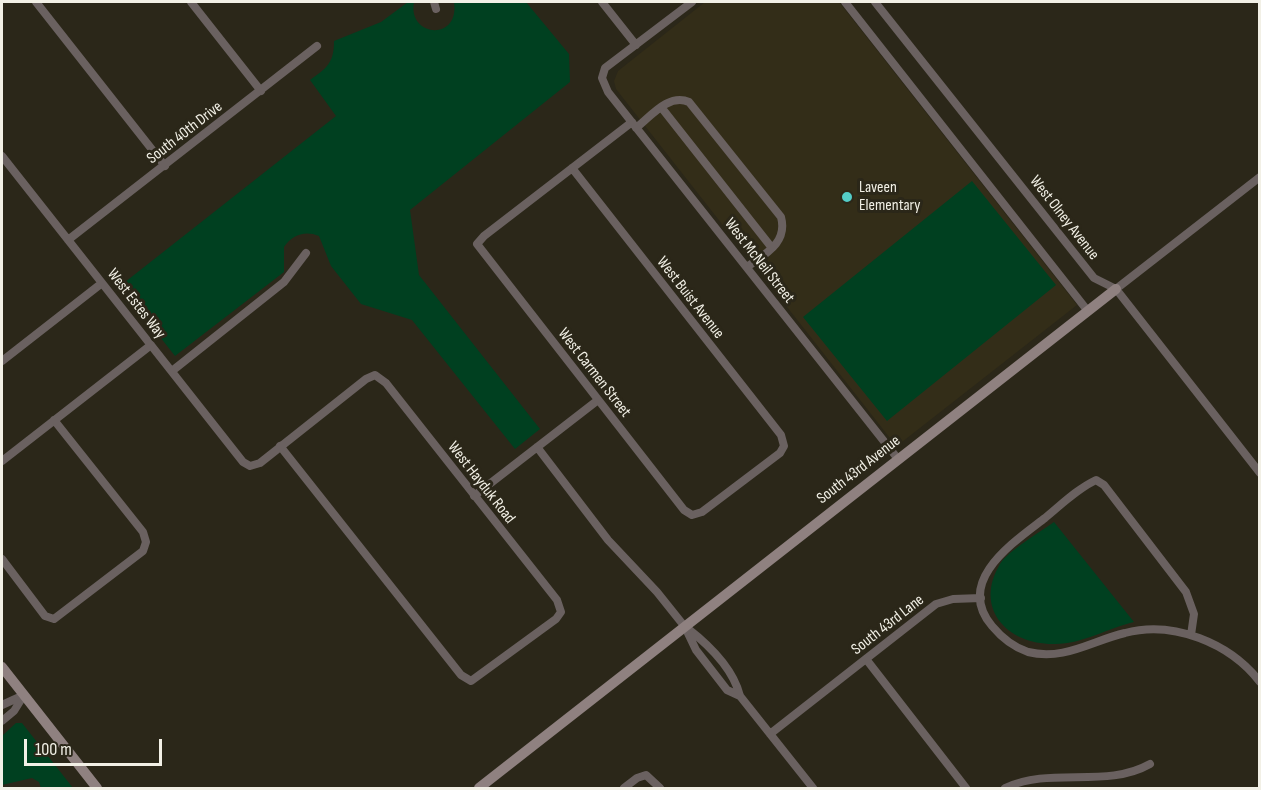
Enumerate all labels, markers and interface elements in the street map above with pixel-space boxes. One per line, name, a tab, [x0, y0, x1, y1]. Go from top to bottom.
street label: South 40th Drive	[143, 98, 227, 168]
street label: West Olney Avenue	[1025, 172, 1103, 264]
place label: Laveen Elementary	[859, 178, 921, 216]
marker: Laveen Elementary	[840, 190, 854, 204]
street label: West McNeil Street	[720, 215, 798, 307]
street label: West Buist Avenue	[652, 253, 728, 343]
street label: West Estes Way	[103, 265, 169, 343]
street label: West Carmen Street	[553, 325, 635, 421]
street label: South 43rd Avenue	[813, 431, 905, 509]
street label: West Hayduk Road	[443, 438, 519, 528]
street label: South 43rd Lane	[848, 591, 928, 659]
scale bar	[27, 727, 165, 765]
text: 100 m	[35, 739, 72, 760]

